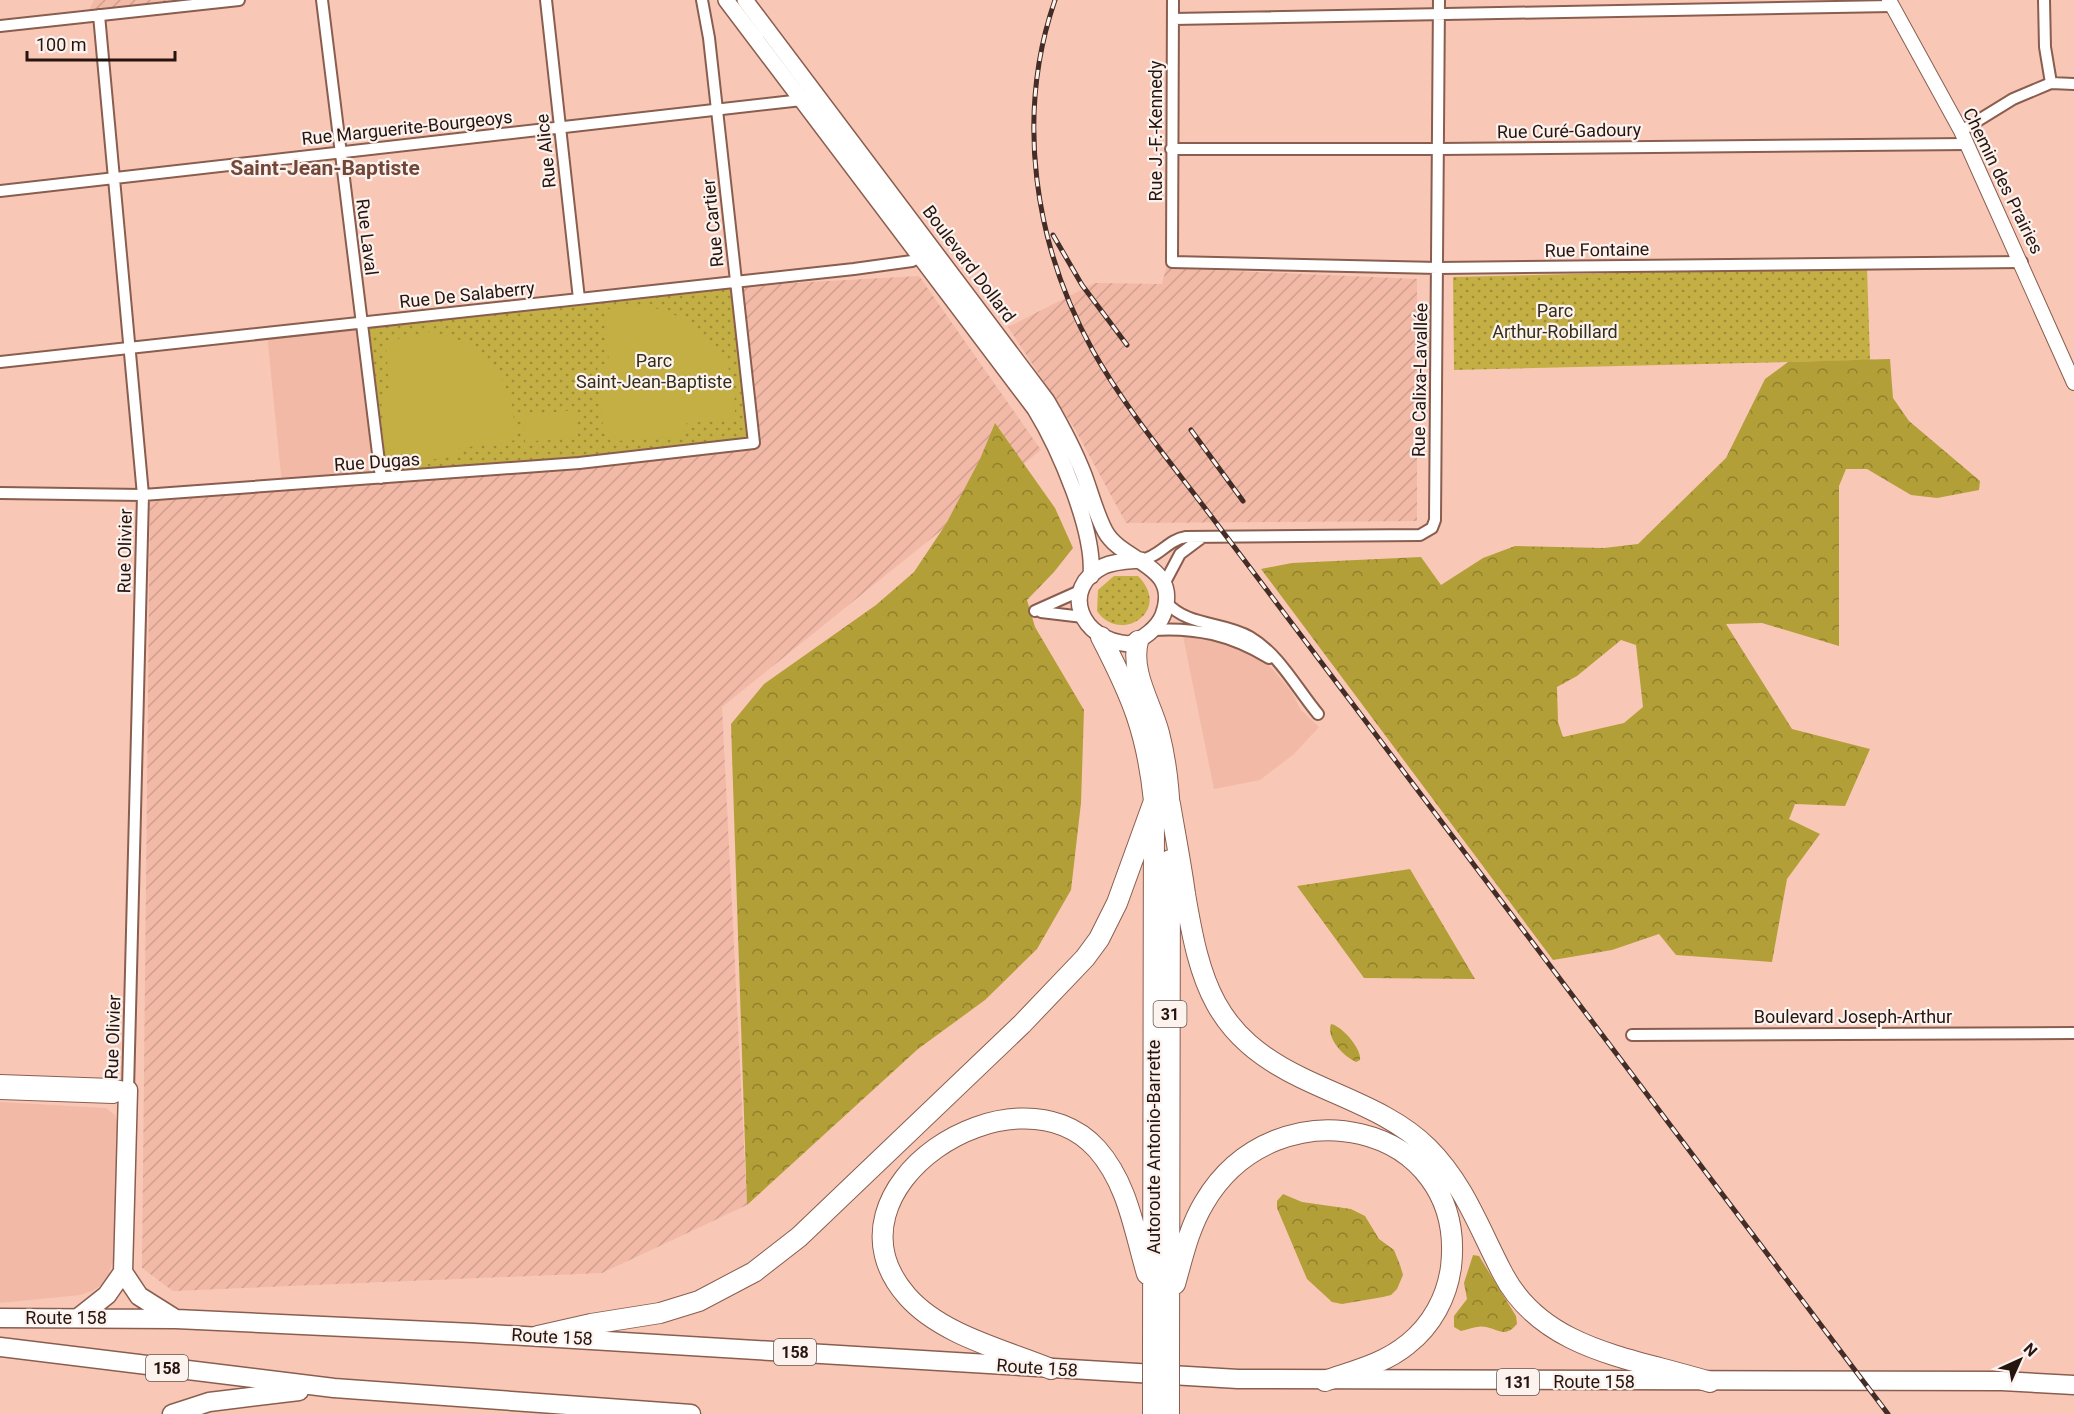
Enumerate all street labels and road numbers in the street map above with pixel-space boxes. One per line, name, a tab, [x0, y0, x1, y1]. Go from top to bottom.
street label: Rue J.-F.-Kennedy	[1145, 60, 1166, 202]
street label: Chemin des Prairies	[1959, 104, 2048, 257]
street label: Rue Marguerite-Bourgeoys	[301, 106, 513, 149]
street label: Rue Alice	[531, 113, 560, 189]
street label: Rue Curé-Gadoury	[1497, 119, 1642, 142]
street label: Rue Cartier	[697, 178, 728, 268]
street label: Rue Laval	[352, 197, 383, 277]
street label: Boulevard Dollard	[919, 201, 1020, 326]
street label: Rue Fontaine	[1545, 238, 1649, 261]
street label: Rue De Salaberry	[398, 277, 536, 312]
street label: Rue Calixa-Lavallée	[1408, 303, 1431, 457]
street label: Rue Dugas	[333, 448, 421, 475]
street label: Rue Olivier	[113, 508, 136, 594]
street label: Rue Olivier	[101, 994, 124, 1080]
road number: 31	[1154, 1001, 1186, 1027]
street label: Boulevard Joseph-Arthur	[1754, 1006, 1952, 1027]
street label: Autoroute Antonio-Barrette	[1143, 1040, 1164, 1254]
street label: Route 158	[25, 1307, 107, 1328]
street label: Route 158	[511, 1324, 593, 1349]
road number: 158	[774, 1339, 816, 1365]
street label: Route 158	[996, 1354, 1078, 1381]
road number: 158	[146, 1355, 188, 1381]
road number: 131	[1497, 1369, 1539, 1395]
street label: Route 158	[1553, 1371, 1635, 1392]

